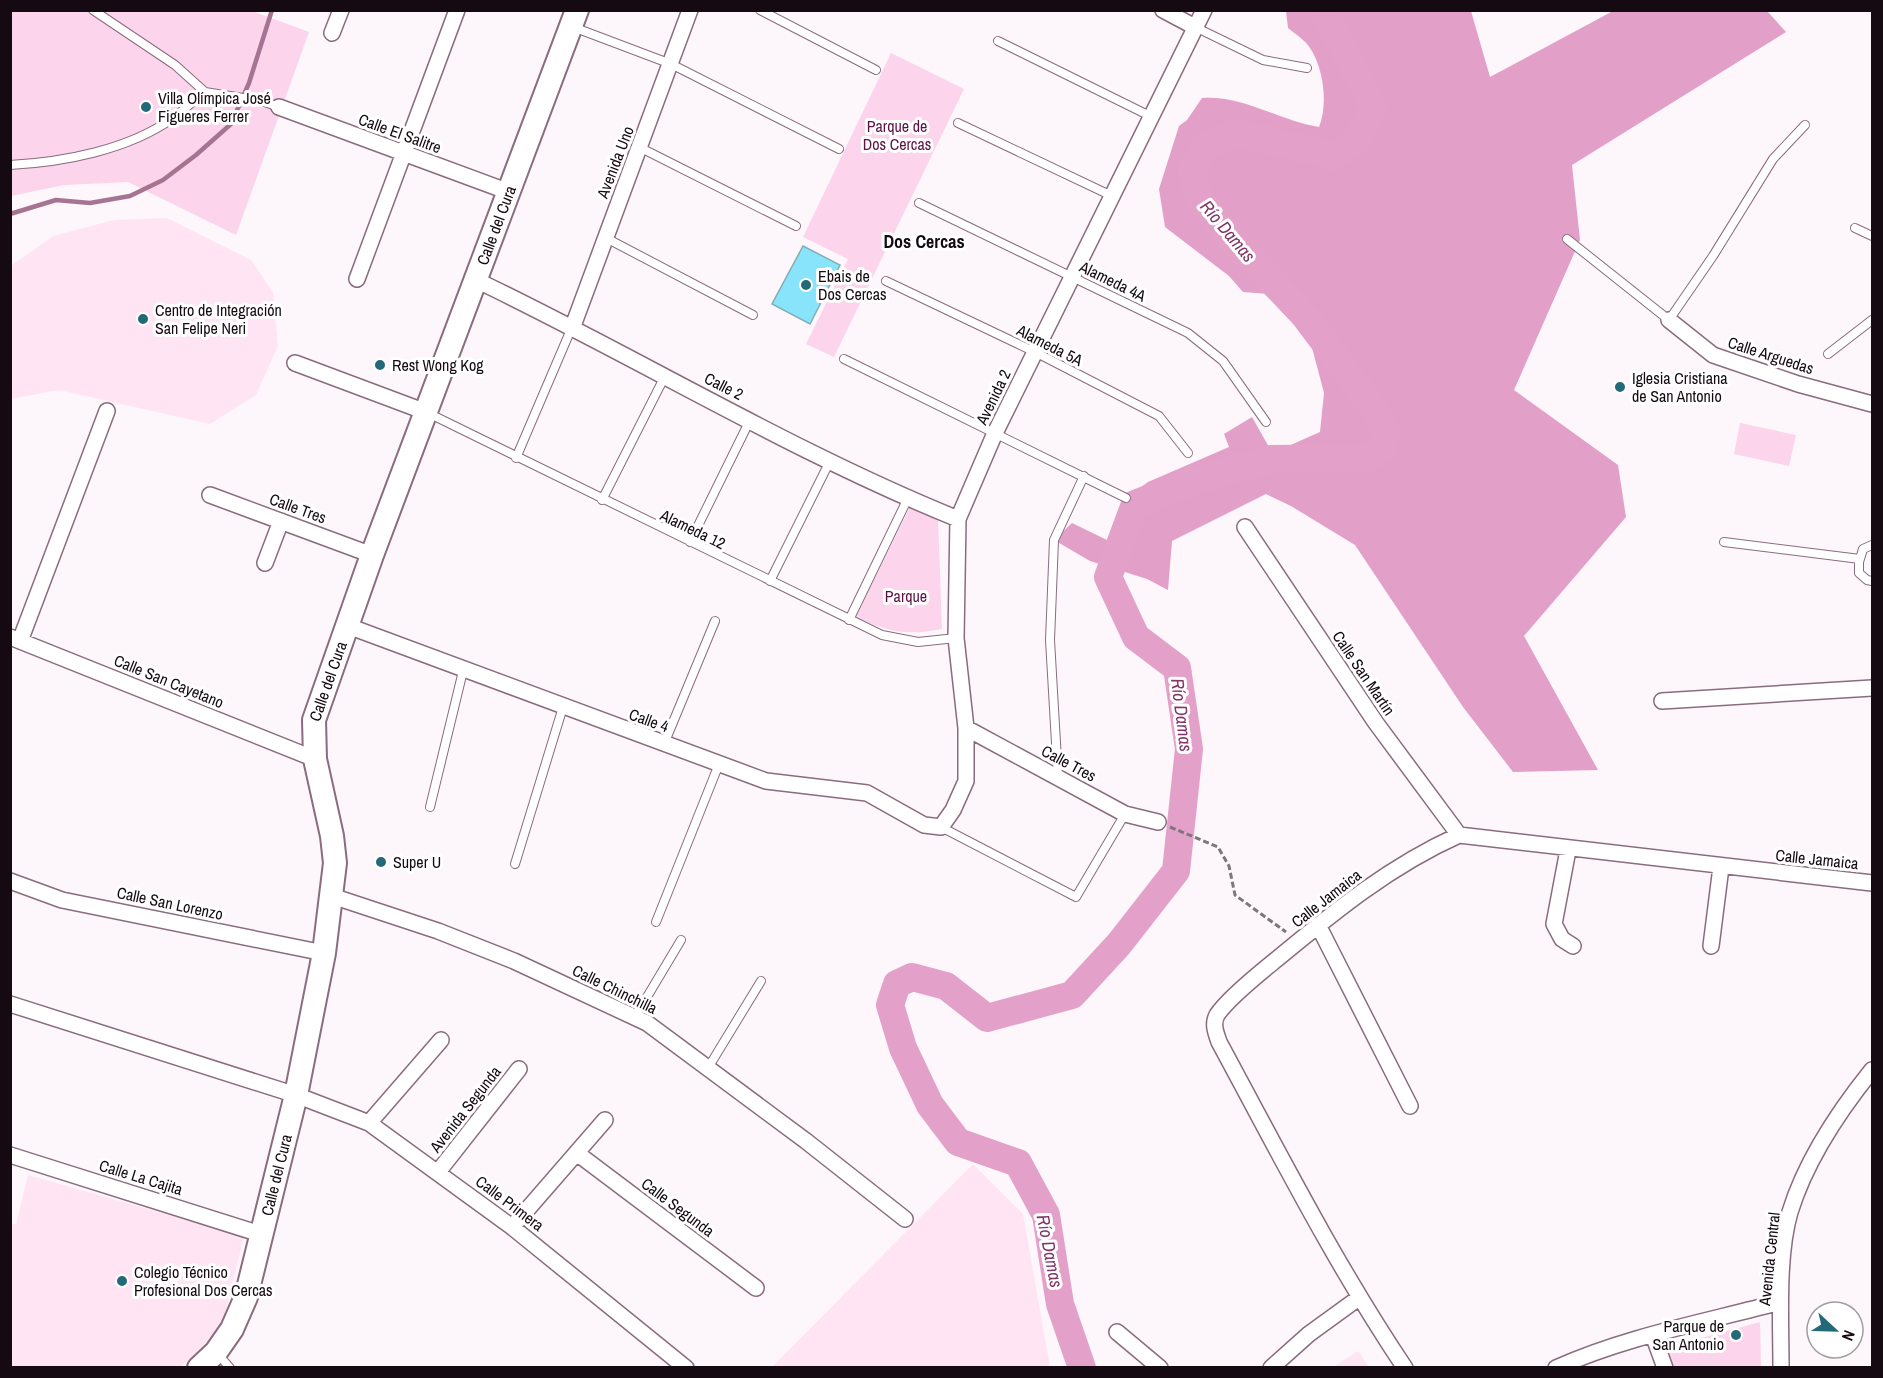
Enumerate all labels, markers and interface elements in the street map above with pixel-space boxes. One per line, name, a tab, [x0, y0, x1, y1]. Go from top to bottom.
place label: Villa Olímpica José Figueres Ferrer	[158, 87, 271, 127]
marker: Villa Olímpica José Figueres Ferrer	[139, 100, 153, 114]
street label: Calle El Salitre	[355, 108, 445, 158]
park label: Parque de Dos Cercas	[863, 115, 931, 155]
street label: Avenida Uno	[591, 123, 639, 202]
street label: Calle del Cura	[471, 182, 521, 268]
water label: Río Damas	[1195, 195, 1261, 267]
district label: Dos Cercas	[883, 229, 965, 254]
street label: Alameda 4A	[1075, 255, 1150, 307]
place label: Ebais de Dos Cercas	[818, 265, 887, 305]
marker: Ebais de Dos Cercas	[799, 278, 813, 292]
place label: Centro de Integración San Felipe Neri	[155, 299, 282, 339]
marker: Centro de Integración San Felipe Neri	[136, 312, 150, 326]
street label: Alameda 5A	[1012, 319, 1087, 371]
street label: Calle Arguedas	[1725, 331, 1817, 379]
place label: Rest Wong Kog	[392, 354, 484, 376]
marker: Rest Wong Kog	[373, 358, 387, 372]
street label: Avenida 2	[970, 366, 1016, 429]
street label: Calle 2	[701, 367, 747, 405]
place label: Iglesia Cristiana de San Antonio	[1632, 367, 1728, 407]
marker: Iglesia Cristiana de San Antonio	[1613, 380, 1627, 394]
street label: Calle Tres	[266, 488, 330, 528]
street label: Alameda 12	[656, 503, 729, 554]
park label: Parque	[885, 585, 927, 607]
street label: Calle San Martín	[1328, 626, 1400, 720]
street label: Calle del Cura	[303, 638, 352, 724]
street label: Calle San Cayetano	[111, 649, 227, 713]
water label: Río Damas	[1165, 677, 1199, 753]
street label: Calle 4	[626, 703, 672, 737]
street label: Calle Tres	[1038, 739, 1100, 787]
street label: Calle Jamaica	[1775, 844, 1860, 874]
place label: Super U	[393, 851, 441, 873]
marker: Super U	[374, 855, 388, 869]
street label: Calle Jamaica	[1286, 863, 1366, 932]
street label: Calle San Lorenzo	[115, 881, 225, 925]
street label: Calle Chinchilla	[569, 959, 662, 1019]
street label: Avenida Segunda	[424, 1061, 506, 1158]
street label: Calle del Cura	[256, 1131, 297, 1218]
street label: Calle La Cajita	[97, 1154, 186, 1200]
street label: Calle Primera	[471, 1170, 549, 1236]
street label: Calle Segunda	[637, 1172, 720, 1242]
street label: Avenida Central	[1753, 1211, 1785, 1308]
water label: Río Damas	[1031, 1212, 1069, 1290]
place label: Colegio Técnico Profesional Dos Cercas	[134, 1261, 273, 1301]
marker: Colegio Técnico Profesional Dos Cercas	[115, 1274, 129, 1288]
north arrow	[1805, 1300, 1865, 1360]
place label: Parque de San Antonio	[1652, 1315, 1724, 1355]
text: N	[1837, 1327, 1861, 1344]
marker: Parque de San Antonio	[1729, 1328, 1743, 1342]

